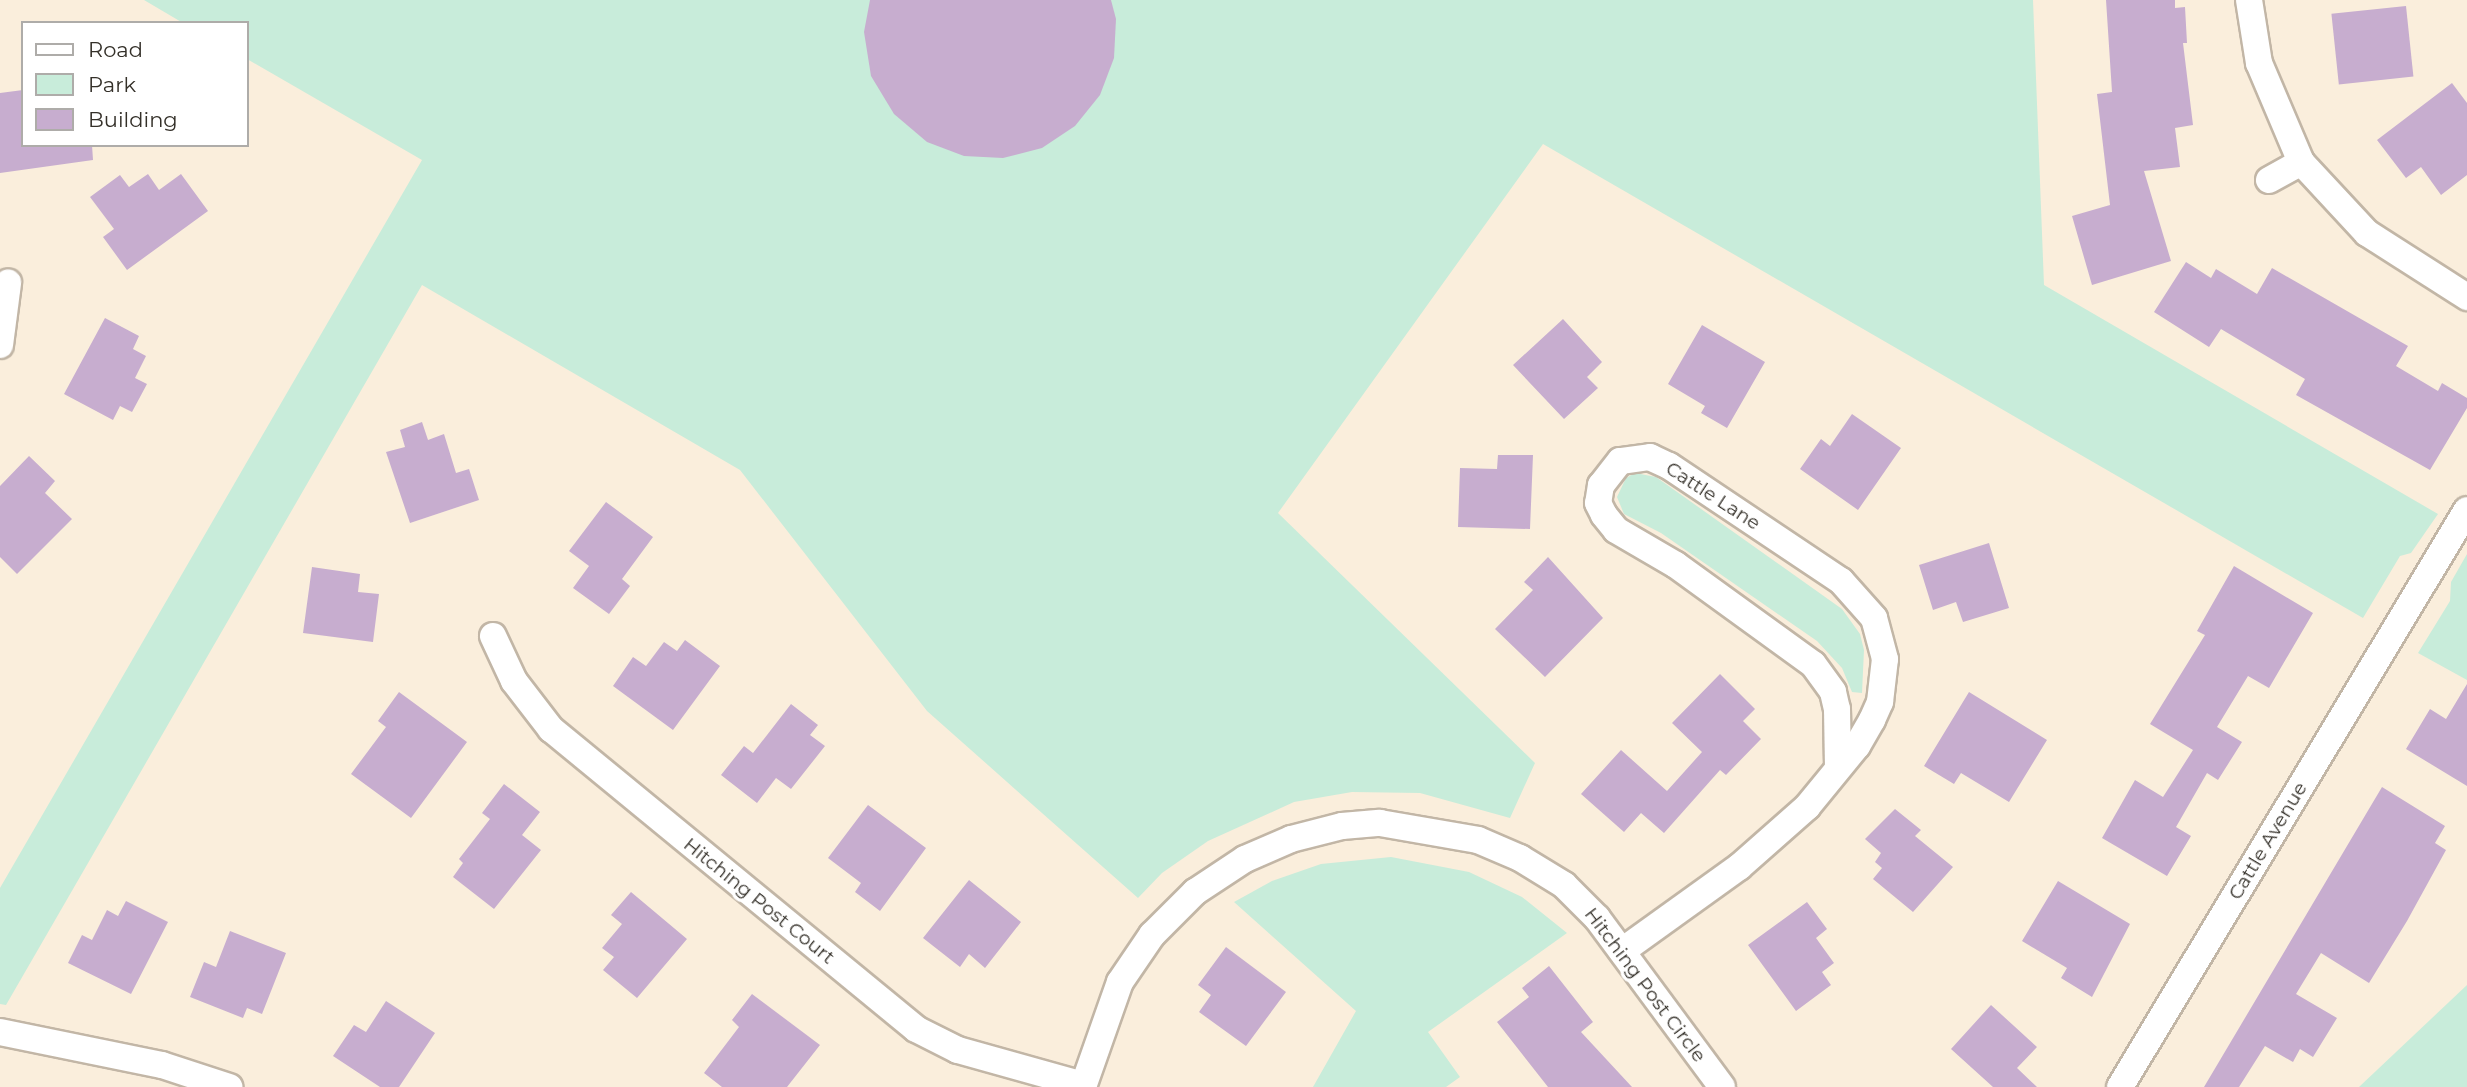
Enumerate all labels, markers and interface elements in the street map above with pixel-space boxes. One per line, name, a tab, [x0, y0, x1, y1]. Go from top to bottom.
legend	[21, 21, 248, 147]
text: Road	[88, 37, 143, 62]
text: Park	[88, 72, 136, 97]
text: Building	[88, 107, 178, 132]
street label: Cattle Lane	[1662, 457, 1764, 535]
street label: Cattle Avenue	[2224, 778, 2312, 904]
street label: Hitching Post Court	[679, 833, 839, 969]
street label: Hitching Post Circle	[1579, 903, 1711, 1067]

